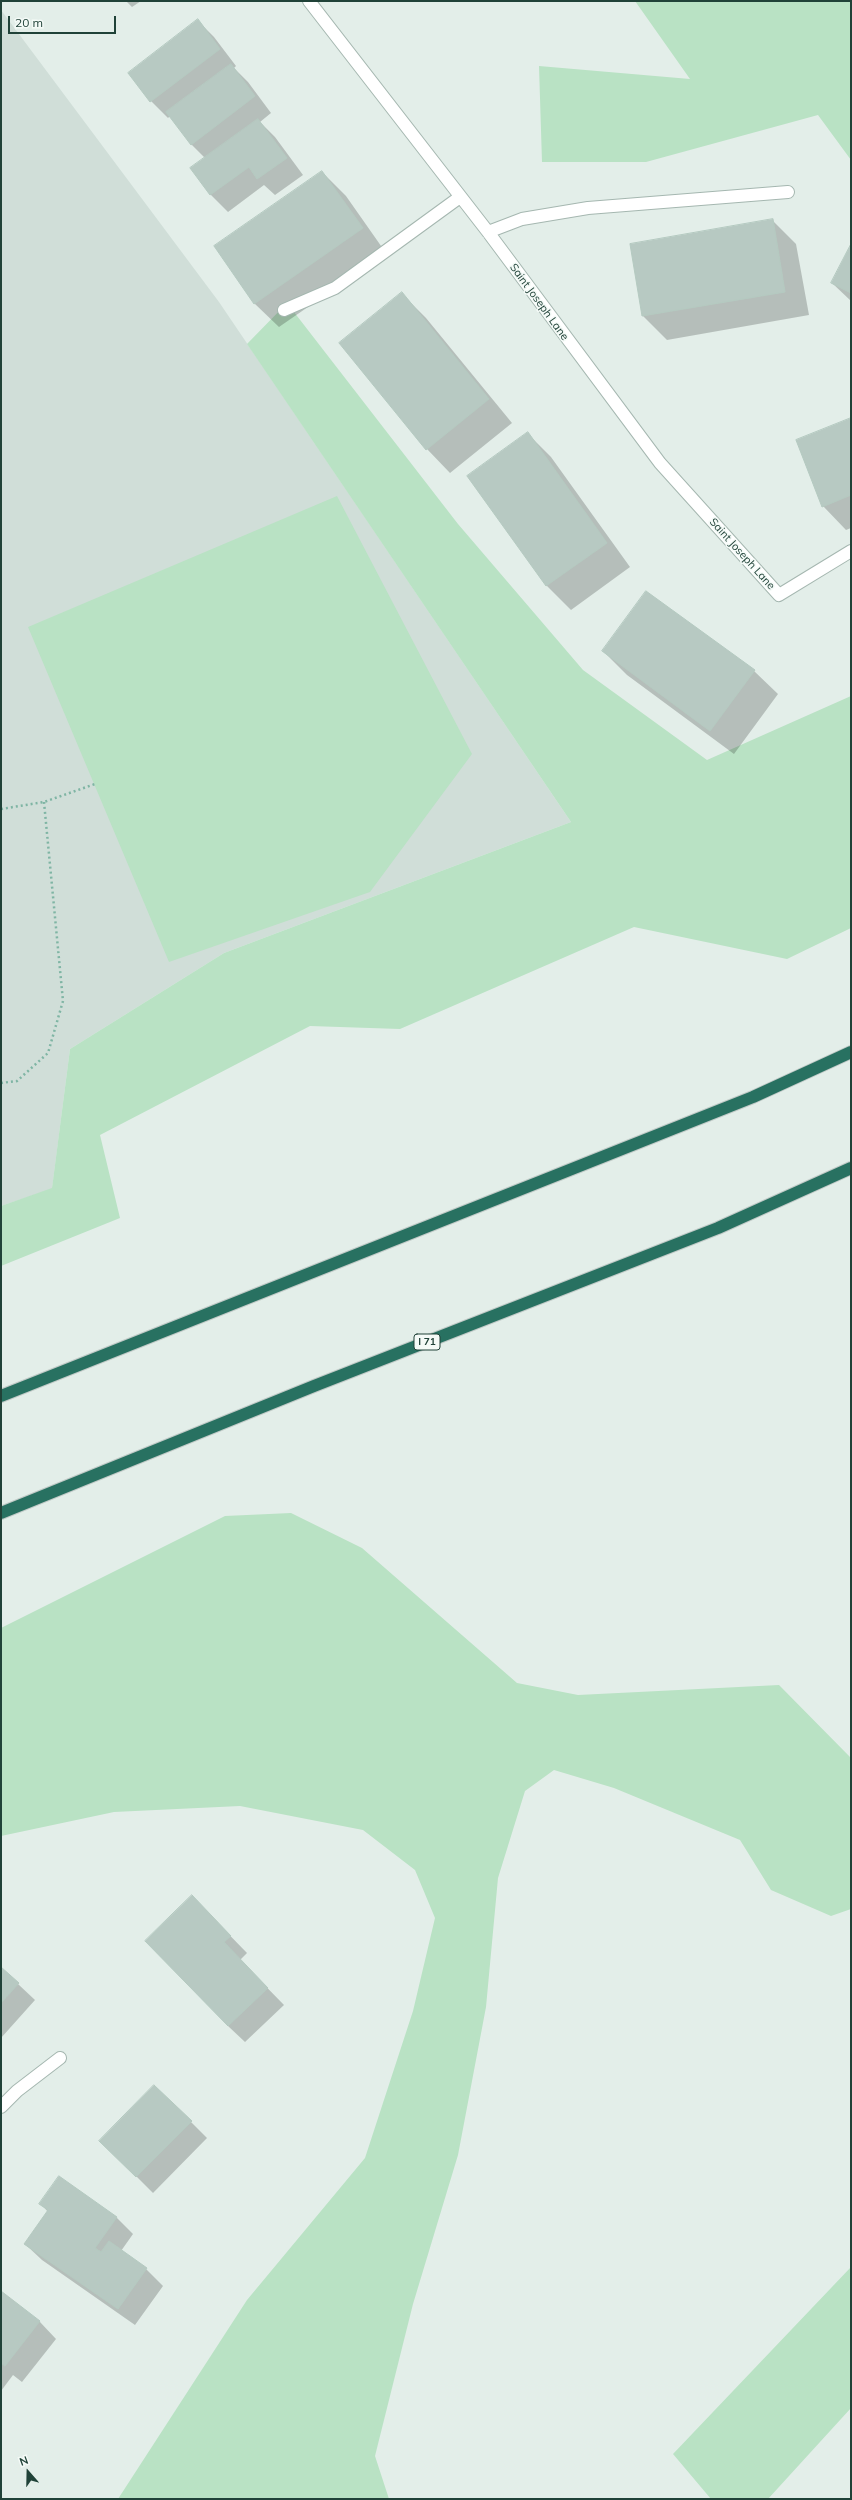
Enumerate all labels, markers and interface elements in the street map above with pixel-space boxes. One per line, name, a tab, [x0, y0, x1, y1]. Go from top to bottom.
scale bar	[10, 8, 118, 34]
text: 20 m	[15, 15, 43, 30]
street label: Saint Joseph Lane	[507, 261, 571, 343]
street label: Saint Joseph Lane	[706, 516, 778, 592]
road number: I 71	[414, 1334, 440, 1350]
north arrow	[8, 2452, 48, 2492]
text: N	[18, 2453, 30, 2469]

